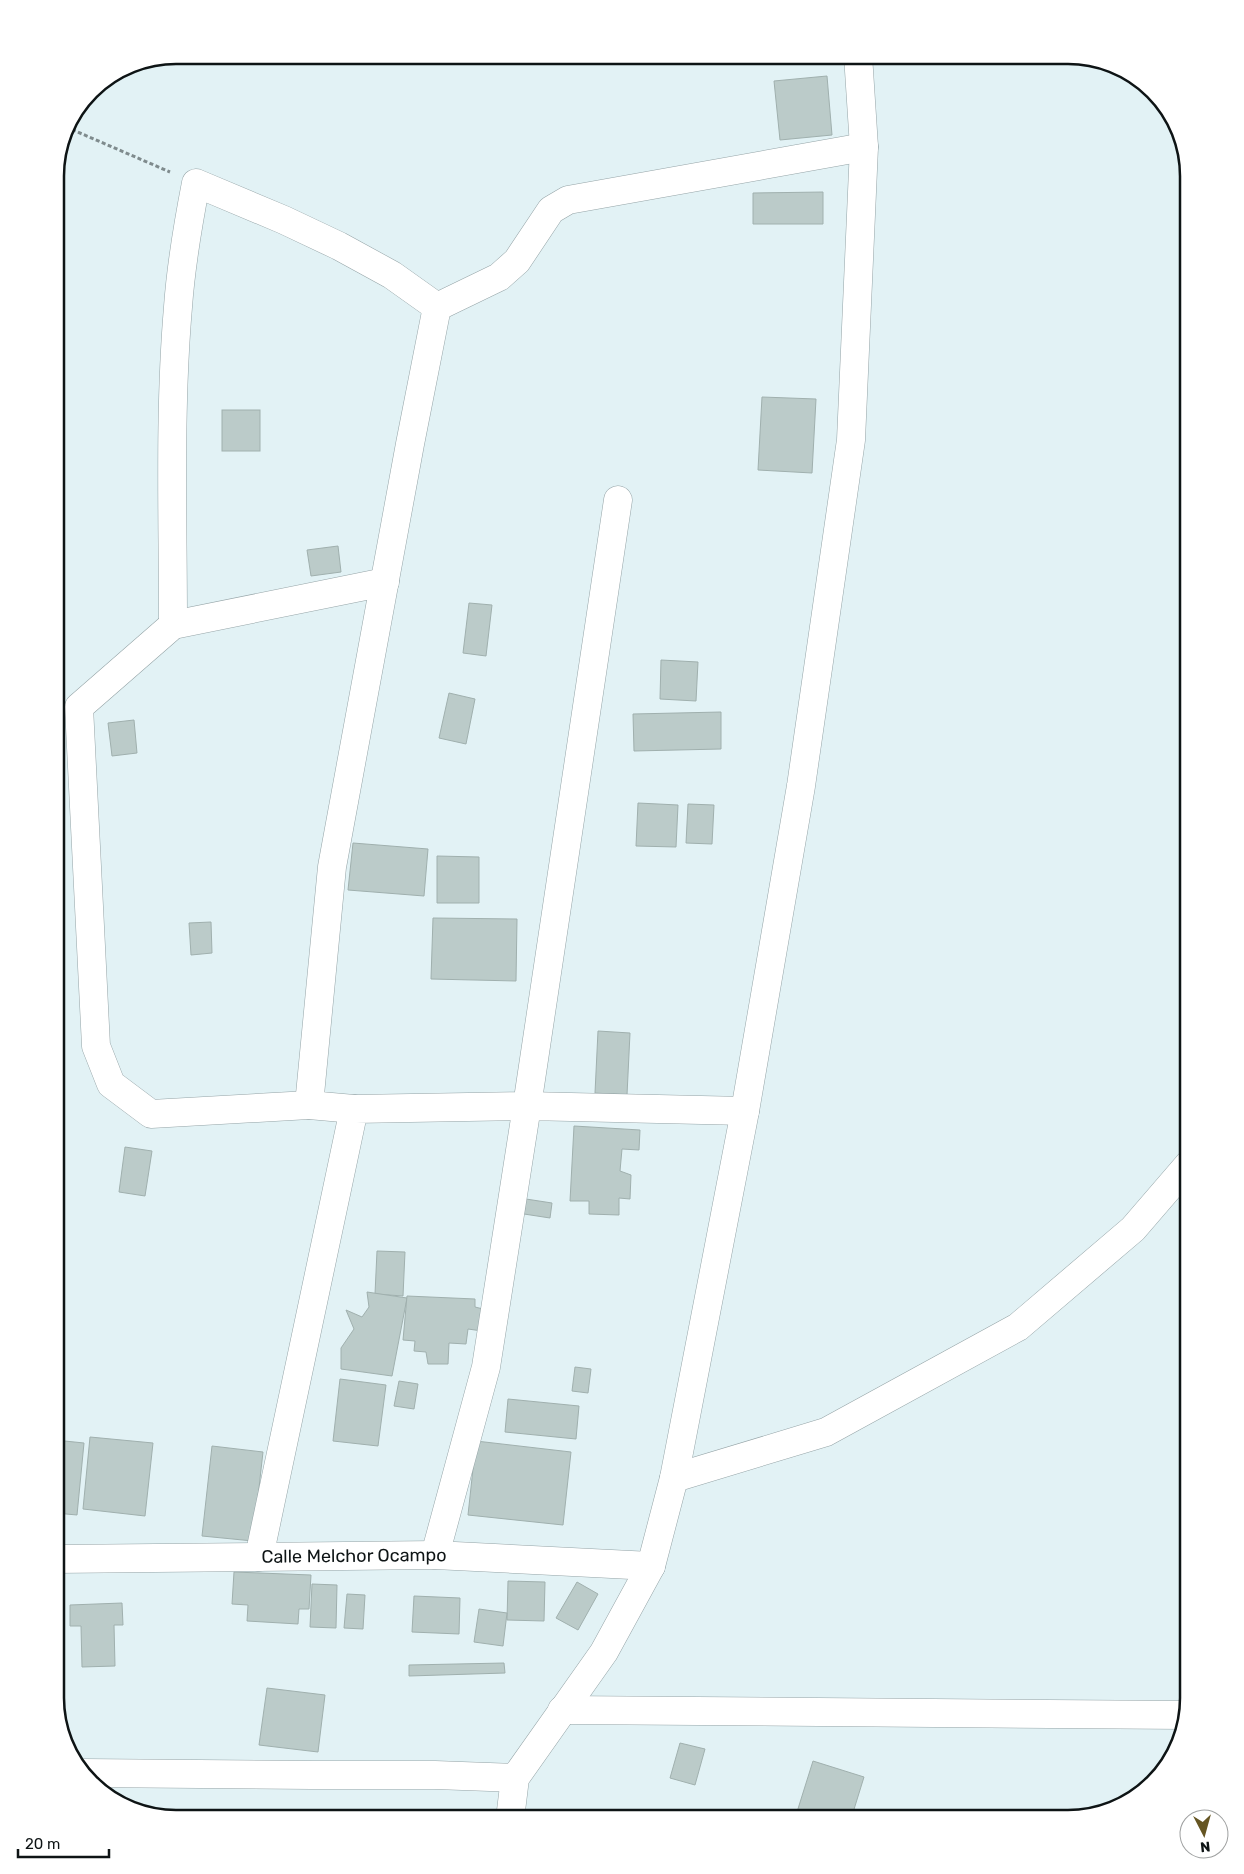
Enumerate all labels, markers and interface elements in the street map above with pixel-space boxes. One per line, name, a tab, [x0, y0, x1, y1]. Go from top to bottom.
street label: Calle Melchor Ocampo	[261, 1544, 447, 1568]
north arrow	[1179, 1809, 1229, 1859]
scale bar	[18, 1826, 109, 1858]
text: 20 m	[25, 1835, 60, 1853]
text: N	[1199, 1837, 1211, 1855]

